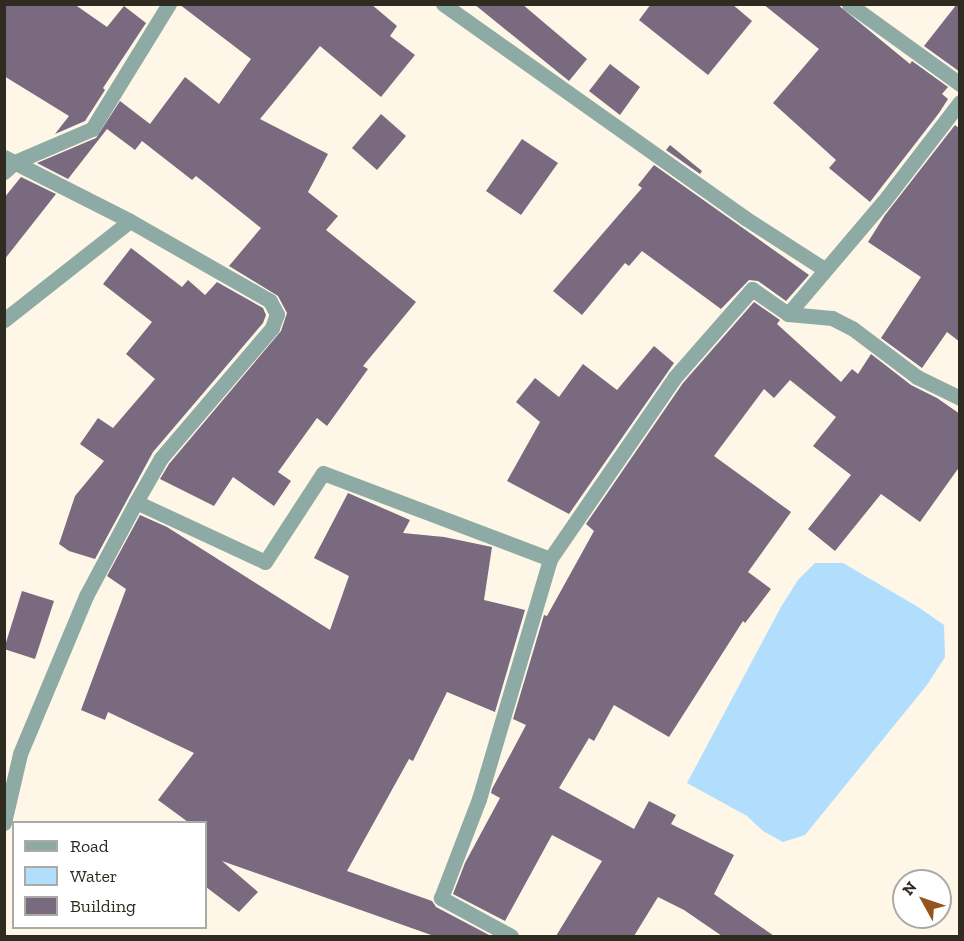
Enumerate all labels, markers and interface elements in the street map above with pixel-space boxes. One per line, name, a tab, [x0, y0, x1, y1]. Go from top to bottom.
legend	[12, 821, 207, 929]
text: Road	[70, 835, 109, 857]
text: Water	[70, 865, 117, 887]
north arrow	[892, 869, 952, 929]
text: N	[898, 878, 921, 899]
text: Building	[70, 895, 136, 917]

